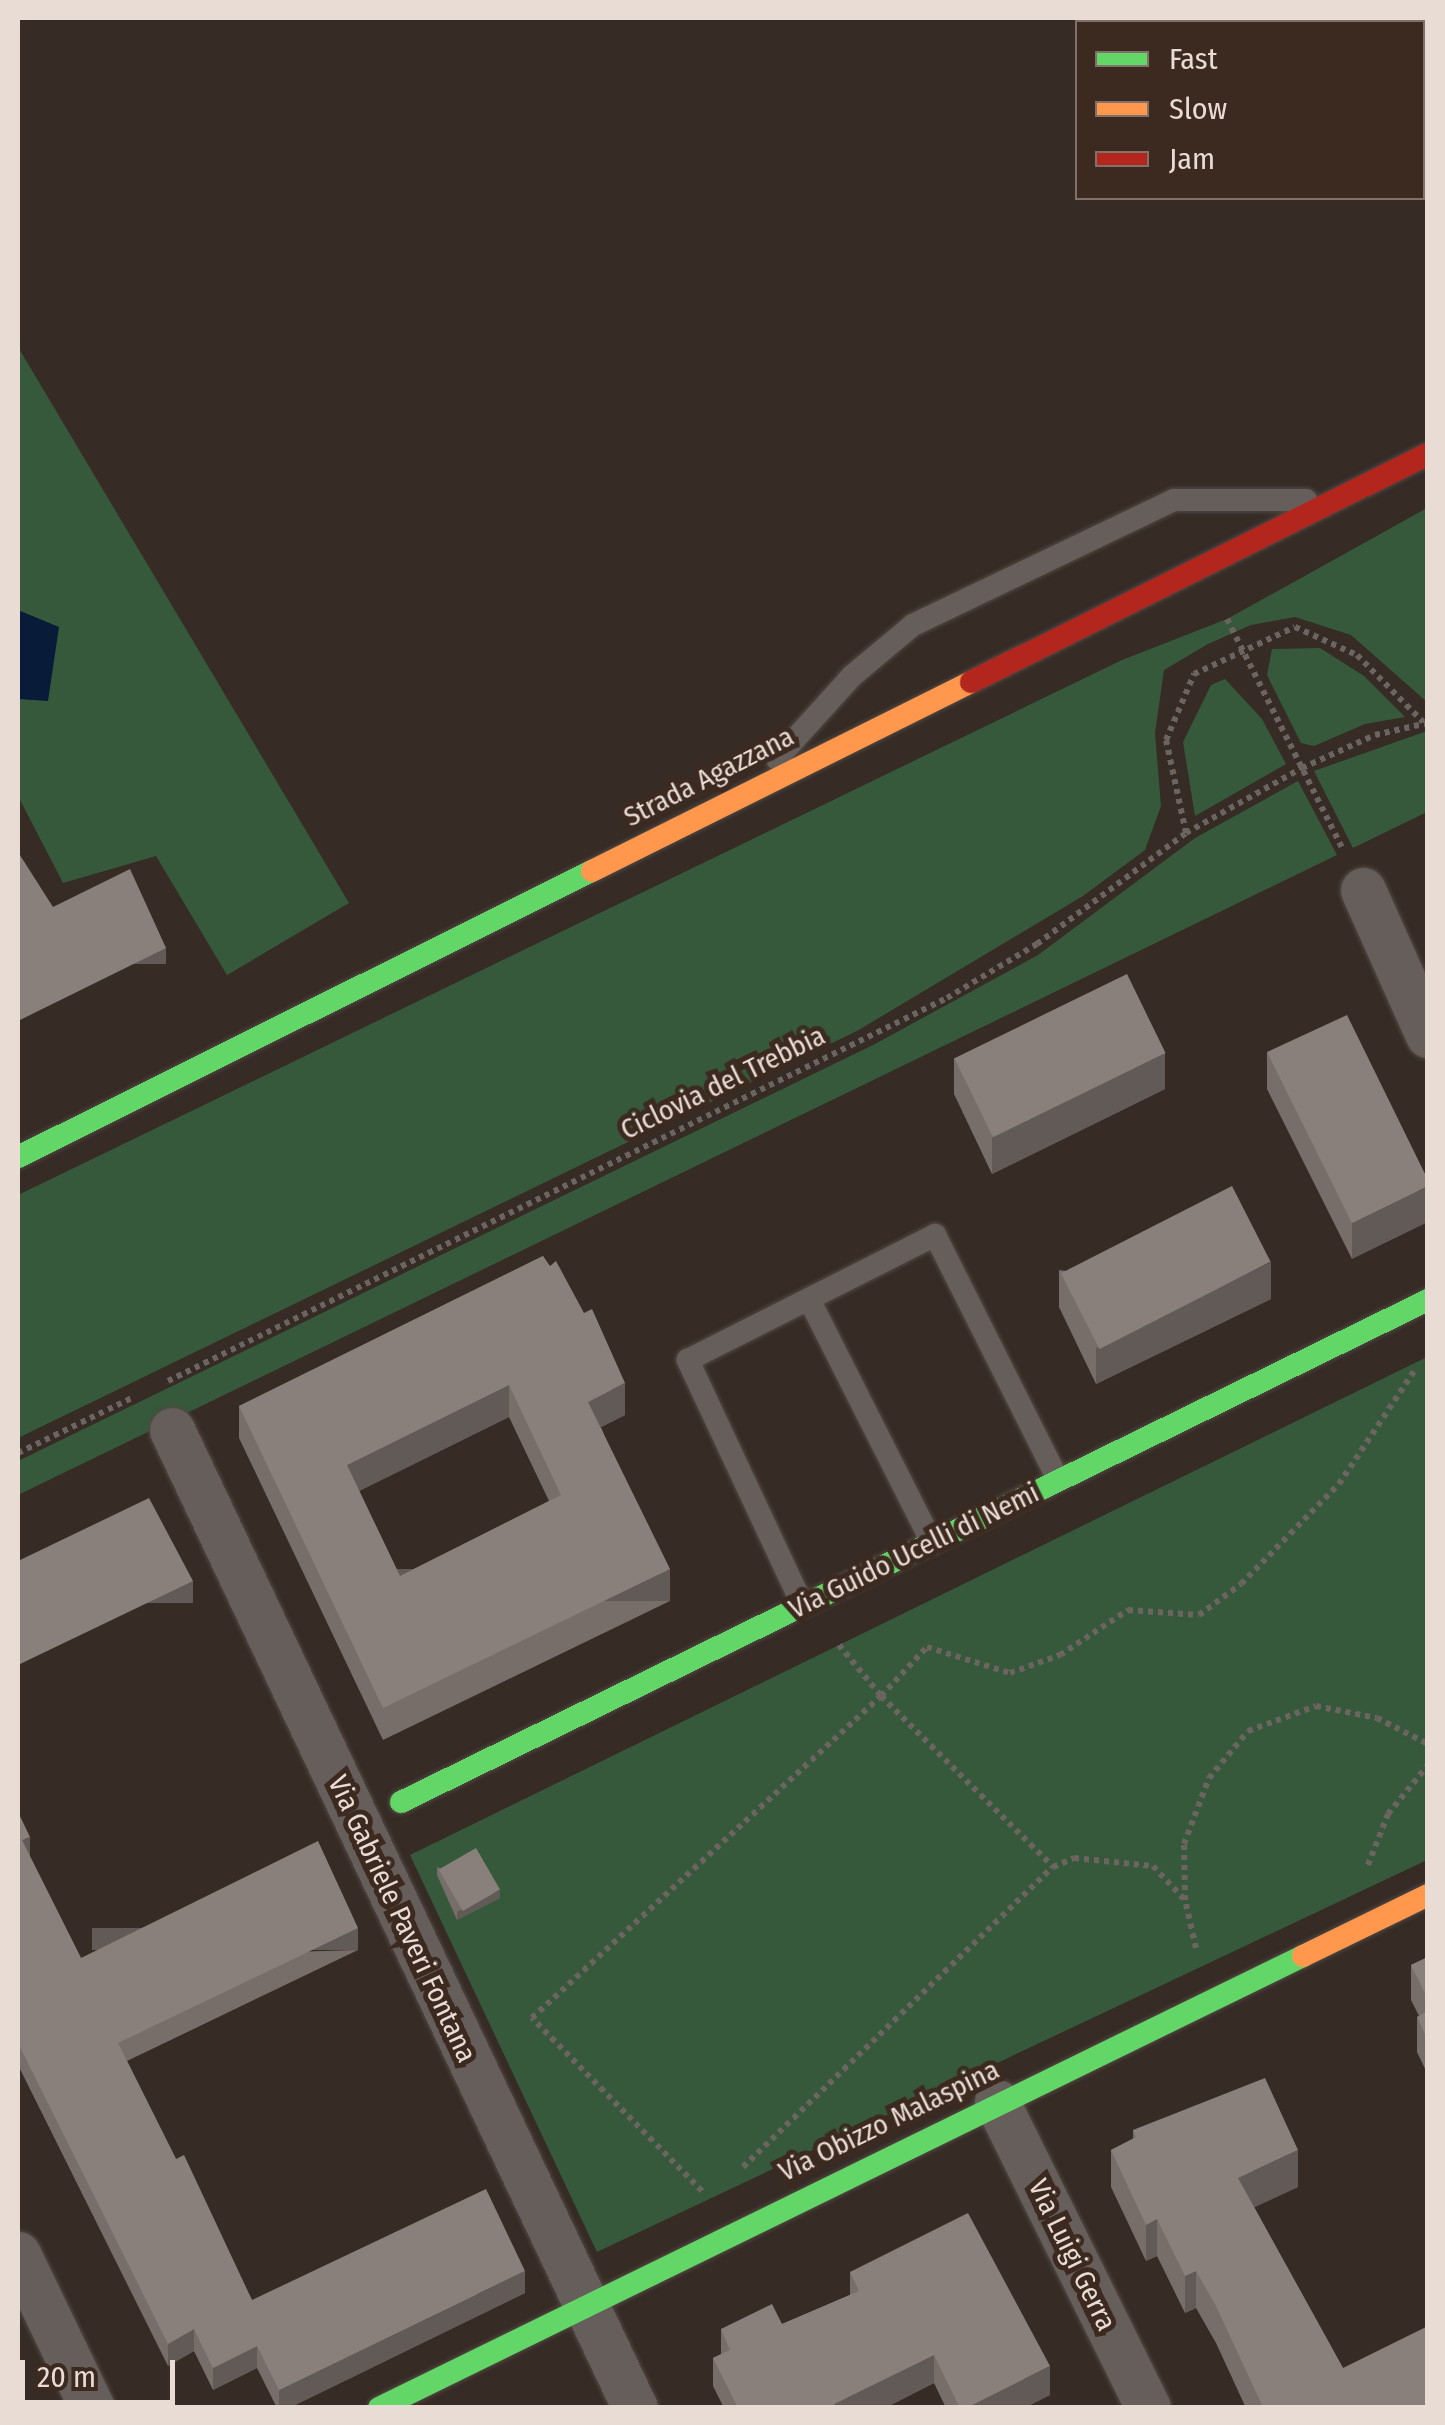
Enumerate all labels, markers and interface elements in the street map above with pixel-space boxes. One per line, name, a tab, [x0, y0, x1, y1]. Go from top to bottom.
legend	[1075, 20, 1425, 200]
text: Fast	[1169, 41, 1217, 77]
text: Slow	[1169, 91, 1227, 127]
text: Jam	[1169, 141, 1215, 177]
street label: Strada Agazzana	[618, 720, 800, 834]
street label: Ciclovia del Trebbia	[615, 1019, 831, 1147]
street label: Via Guido Ucelli di Nemi	[784, 1476, 1044, 1626]
street label: Via Gabriele Paveri Fontana	[321, 1770, 483, 2068]
street label: Via Obizzo Malaspina	[773, 2053, 1005, 2189]
street label: Via Luigi Gerra	[1021, 2174, 1123, 2336]
scale bar	[25, 2340, 180, 2402]
text: 20 m	[37, 2359, 96, 2395]

